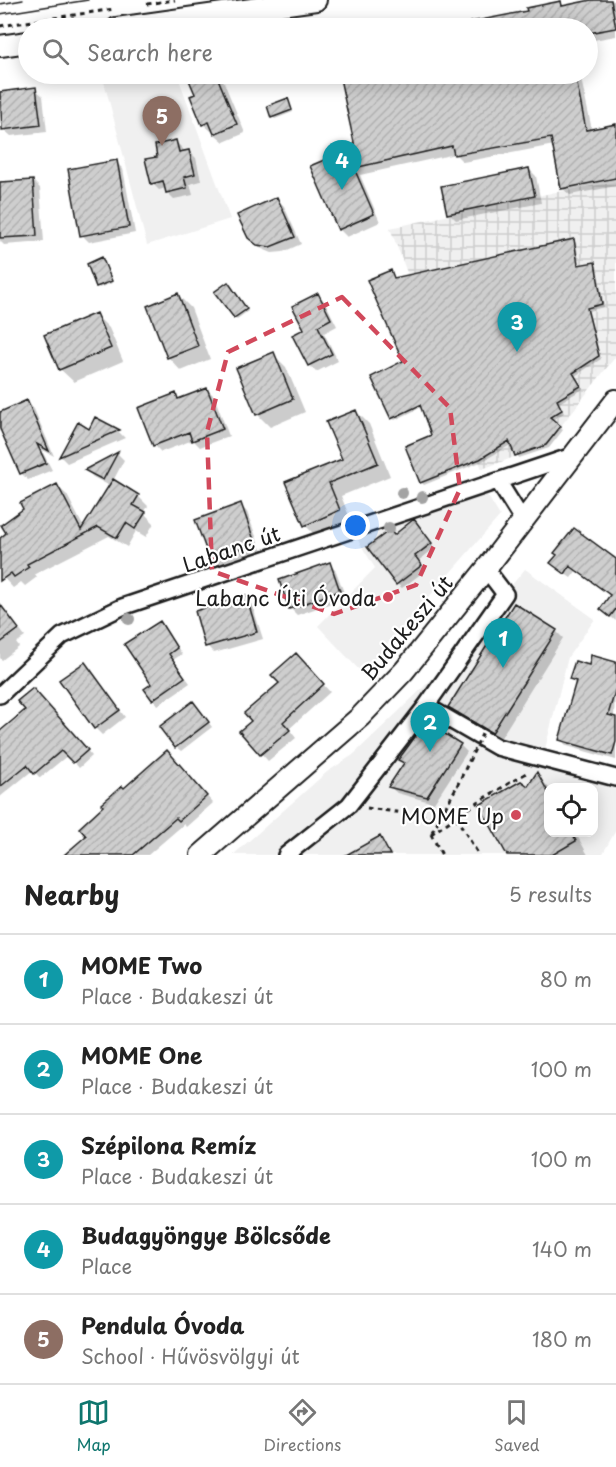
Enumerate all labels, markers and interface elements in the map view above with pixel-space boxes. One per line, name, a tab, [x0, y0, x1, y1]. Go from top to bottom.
search box	[18, 18, 598, 84]
icon: search	[39, 35, 72, 68]
text: Search here	[87, 35, 213, 68]
pin: 5	[142, 96, 182, 146]
pin: 4	[322, 140, 362, 190]
pin: 3	[498, 302, 536, 352]
your location	[341, 511, 370, 540]
street label: Labanc út	[178, 516, 284, 580]
street label: Budakeszi út	[352, 567, 460, 687]
place label: Labanc Úti Óvoda	[195, 581, 376, 613]
marker: Labanc Úti Óvoda	[381, 590, 395, 604]
pin: 1	[484, 618, 522, 668]
pin: 2	[410, 702, 450, 752]
map controls	[544, 783, 598, 837]
button: locate	[544, 783, 598, 837]
place label: MOME Up	[401, 799, 504, 831]
marker: MOME Up	[509, 808, 523, 822]
text: Nearby	[24, 875, 119, 914]
text: 5 results	[509, 879, 592, 909]
text: MOME Two	[81, 948, 202, 981]
text: 1	[39, 964, 48, 994]
text: 80 m	[540, 964, 592, 994]
text: Place · Budakeszi út	[81, 981, 273, 1011]
text: MOME One	[81, 1038, 202, 1071]
text: 2	[36, 1054, 51, 1084]
text: 100 m	[531, 1054, 592, 1084]
text: Place · Budakeszi út	[81, 1071, 273, 1101]
text: Szépilona Remíz	[81, 1128, 256, 1161]
text: 3	[37, 1144, 50, 1174]
text: 100 m	[531, 1144, 592, 1174]
text: Place · Budakeszi út	[81, 1161, 273, 1191]
text: Budagyöngye Bölcsőde	[81, 1218, 331, 1251]
text: 4	[37, 1234, 50, 1264]
text: 140 m	[532, 1234, 592, 1264]
text: Place	[81, 1251, 132, 1281]
text: Pendula Óvoda	[81, 1308, 245, 1341]
text: 5	[37, 1324, 50, 1354]
text: 180 m	[532, 1324, 592, 1354]
text: School · Hűvösvölgyi út	[81, 1341, 300, 1371]
tab: Map	[76, 1396, 111, 1456]
tab: Directions	[263, 1396, 341, 1456]
tab: Saved	[494, 1396, 540, 1456]

